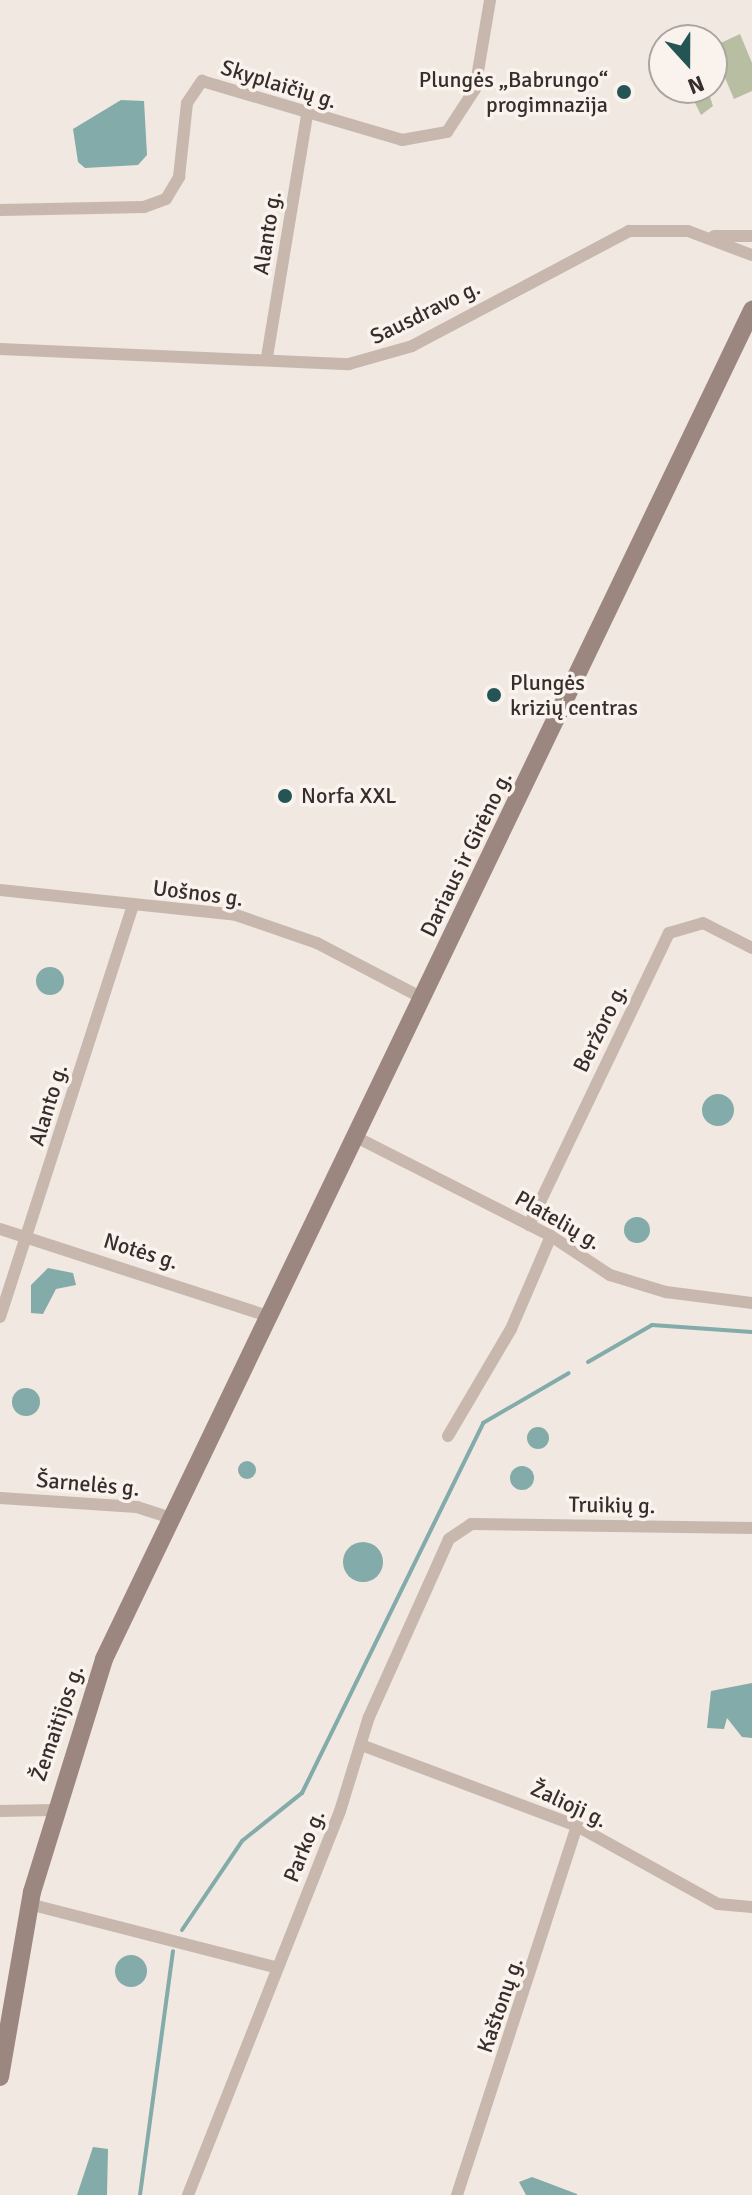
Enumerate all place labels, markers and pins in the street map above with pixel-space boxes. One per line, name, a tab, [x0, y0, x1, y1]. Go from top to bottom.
place label: Plungės „Babrungo“ progimnazija	[419, 66, 608, 118]
marker: Plungės „Babrungo“ progimnazija	[615, 83, 633, 101]
place label: Plungės krizių centras	[510, 669, 638, 720]
marker: Plungės krizių centras	[485, 686, 503, 704]
place label: Norfa XXL	[301, 783, 397, 809]
marker: Norfa XXL	[276, 787, 294, 805]

